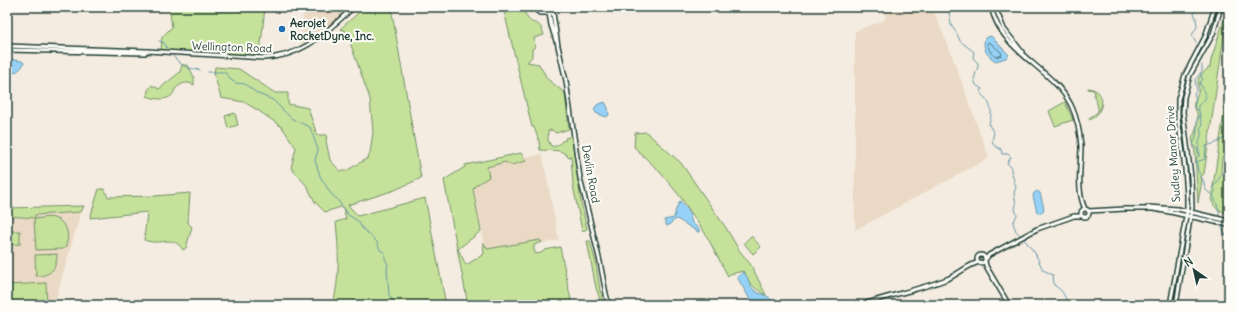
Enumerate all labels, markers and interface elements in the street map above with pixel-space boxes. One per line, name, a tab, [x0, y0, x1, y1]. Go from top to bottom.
place label: Aerojet RocketDyne, Inc.	[290, 16, 374, 44]
marker: Aerojet RocketDyne, Inc.	[277, 24, 287, 34]
street label: Wellington Road	[192, 39, 273, 55]
street label: Sudley Manor Drive	[1163, 105, 1183, 203]
street label: Devlin Road	[579, 144, 603, 205]
north arrow	[1174, 250, 1214, 290]
text: N	[1181, 254, 1195, 270]

